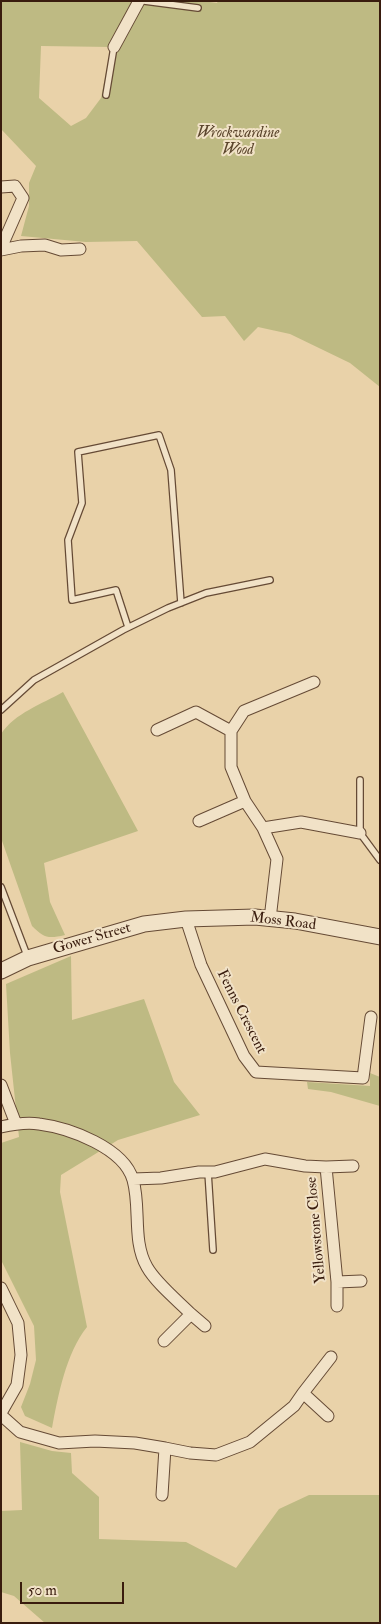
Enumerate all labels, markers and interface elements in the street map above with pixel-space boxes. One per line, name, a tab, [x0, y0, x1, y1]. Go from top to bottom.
park label: Wrockwardine Wood	[197, 125, 279, 160]
street label: Moss Road	[249, 909, 317, 935]
street label: Gower Street	[51, 919, 133, 959]
street label: Fenns Crescent	[212, 967, 270, 1057]
street label: Yellowstone Close	[303, 1176, 331, 1284]
scale bar	[22, 1572, 126, 1604]
text: 50 m	[28, 1581, 57, 1600]

